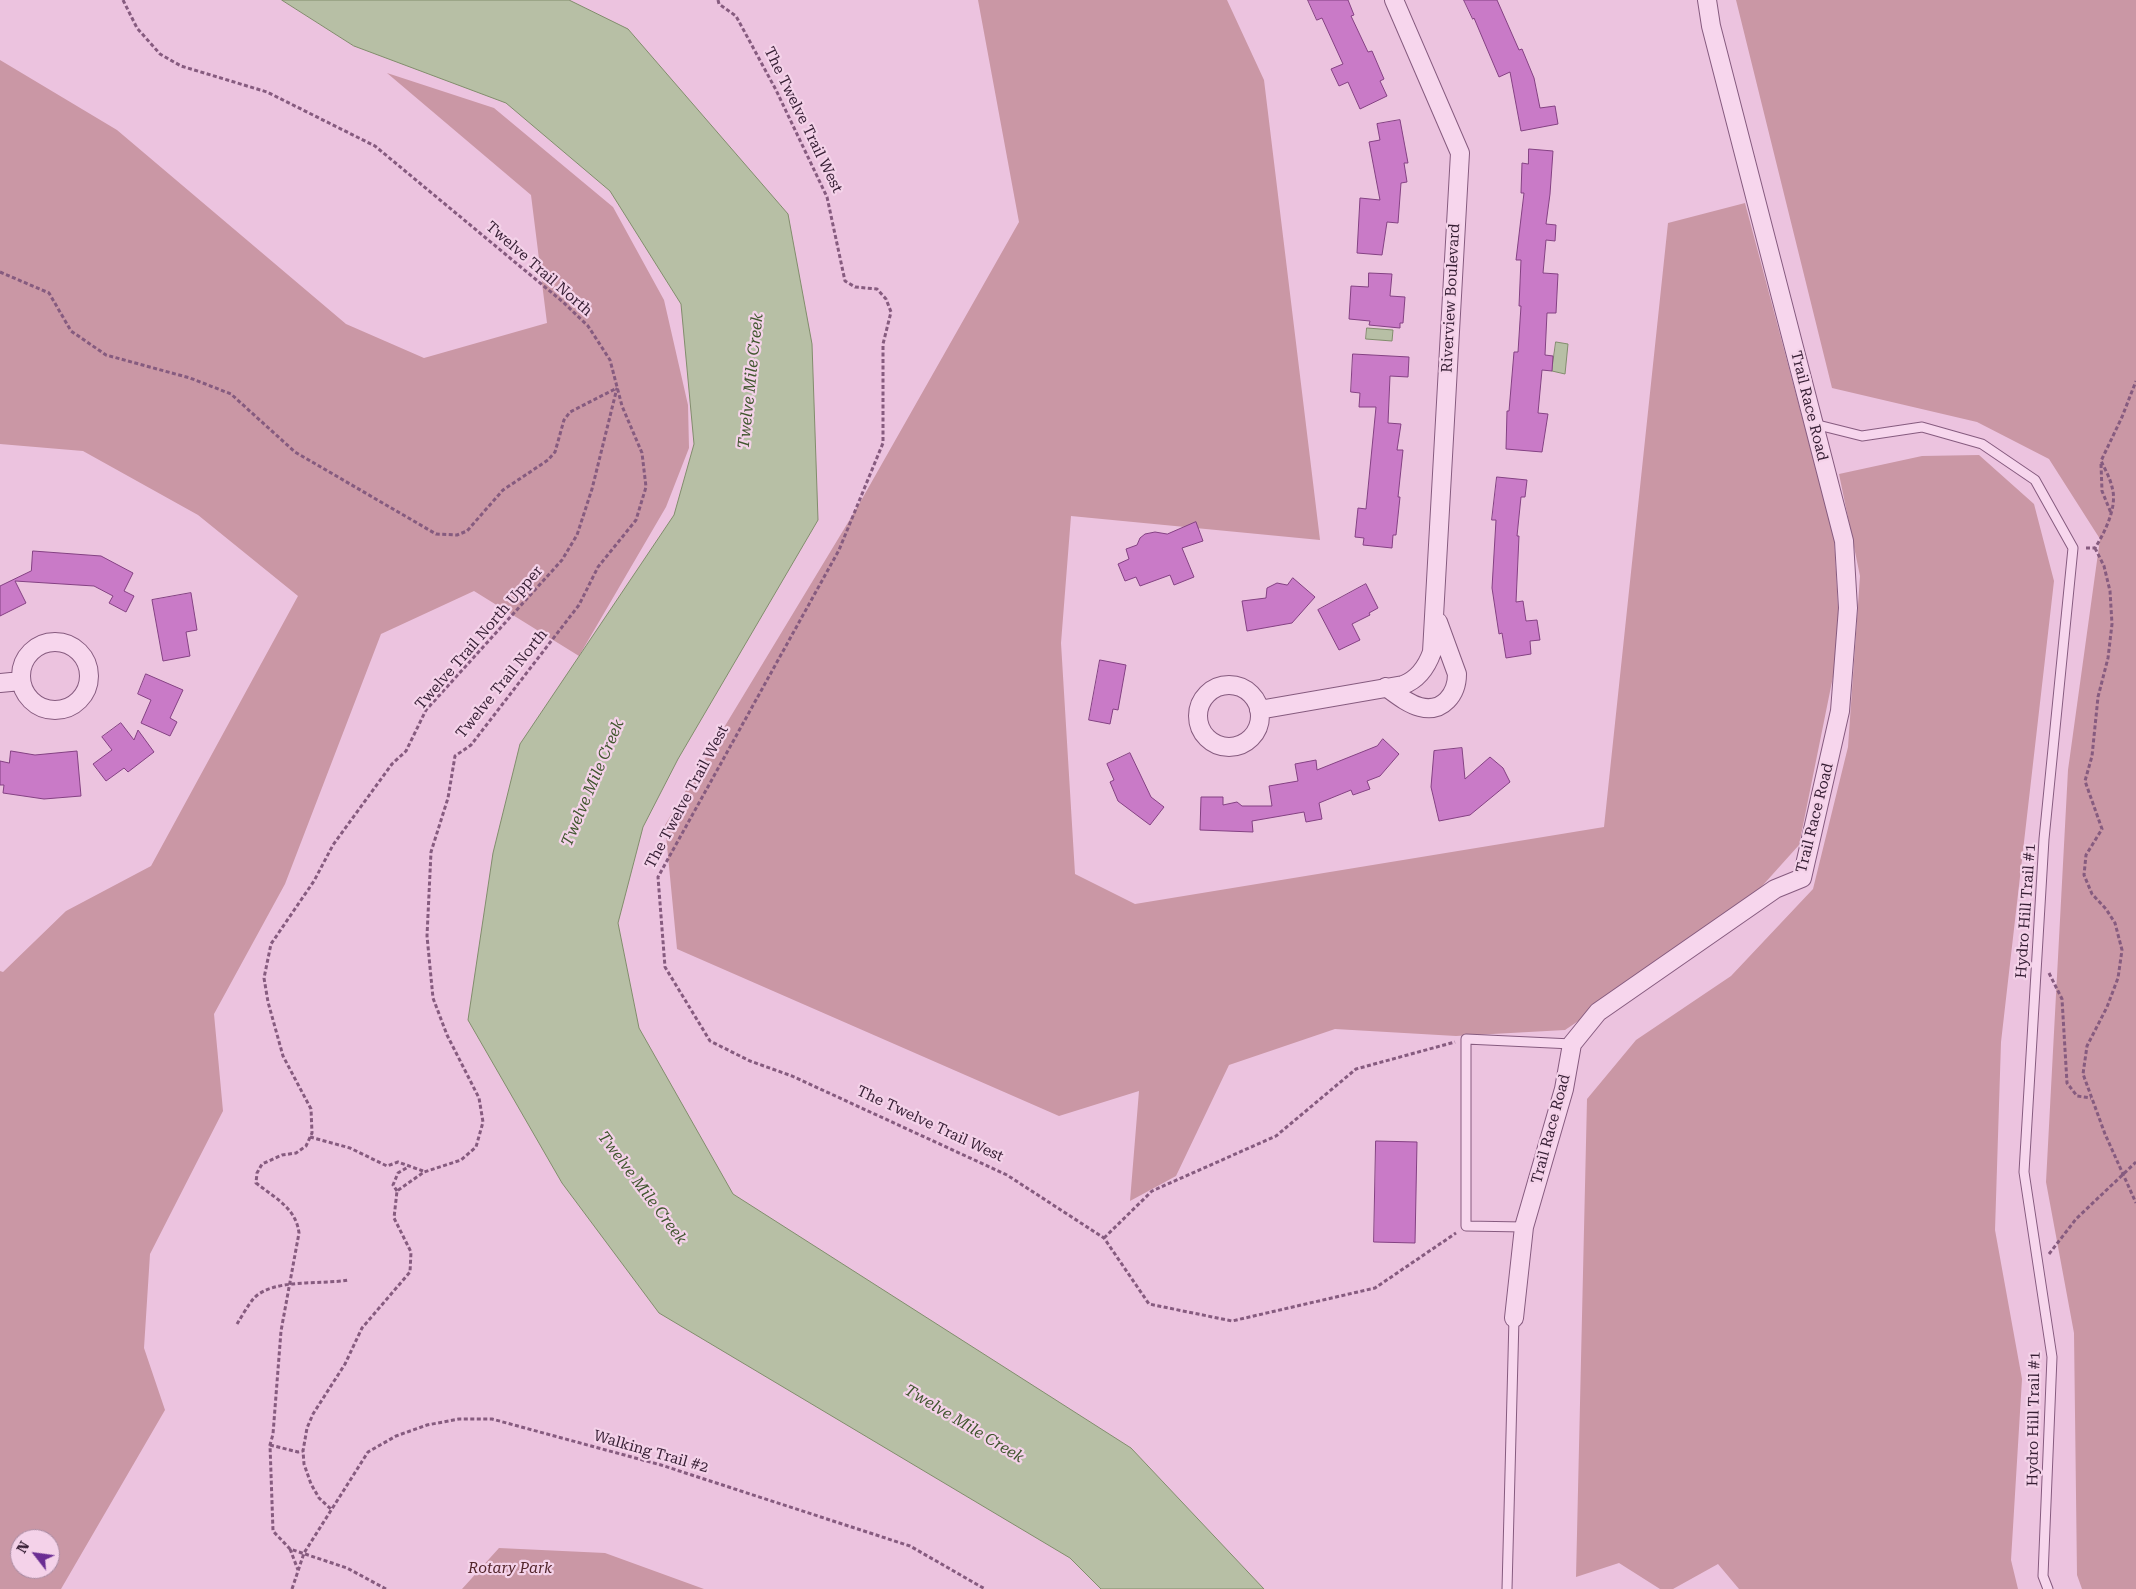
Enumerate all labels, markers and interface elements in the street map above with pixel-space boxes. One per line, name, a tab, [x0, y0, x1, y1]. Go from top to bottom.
street label: The Twelve Trail West	[760, 44, 846, 196]
street label: Twelve Trail North	[482, 218, 596, 320]
street label: Riverview Boulevard	[1438, 223, 1464, 373]
water label: Twelve Mile Creek	[734, 312, 768, 450]
street label: Trail Race Road	[1787, 349, 1831, 463]
street label: Twelve Trail North Upper	[412, 562, 546, 714]
street label: Twelve Trail North	[452, 626, 552, 742]
water label: Twelve Mile Creek	[558, 717, 628, 849]
street label: The Twelve Trail West	[642, 722, 732, 872]
street label: Trail Race Road	[1793, 761, 1837, 875]
street label: Hydro Hill Trail #1	[2012, 843, 2040, 979]
street label: Trail Race Road	[1528, 1072, 1574, 1186]
street label: The Twelve Trail West	[854, 1082, 1006, 1166]
water label: Twelve Mile Creek	[593, 1128, 691, 1248]
street label: Hydro Hill Trail #1	[2024, 1351, 2044, 1487]
water label: Twelve Mile Creek	[901, 1381, 1027, 1467]
street label: Walking Trail #2	[591, 1427, 711, 1477]
north arrow	[10, 1529, 60, 1579]
text: N	[13, 1538, 32, 1556]
park label: Rotary Park	[468, 1560, 552, 1578]

